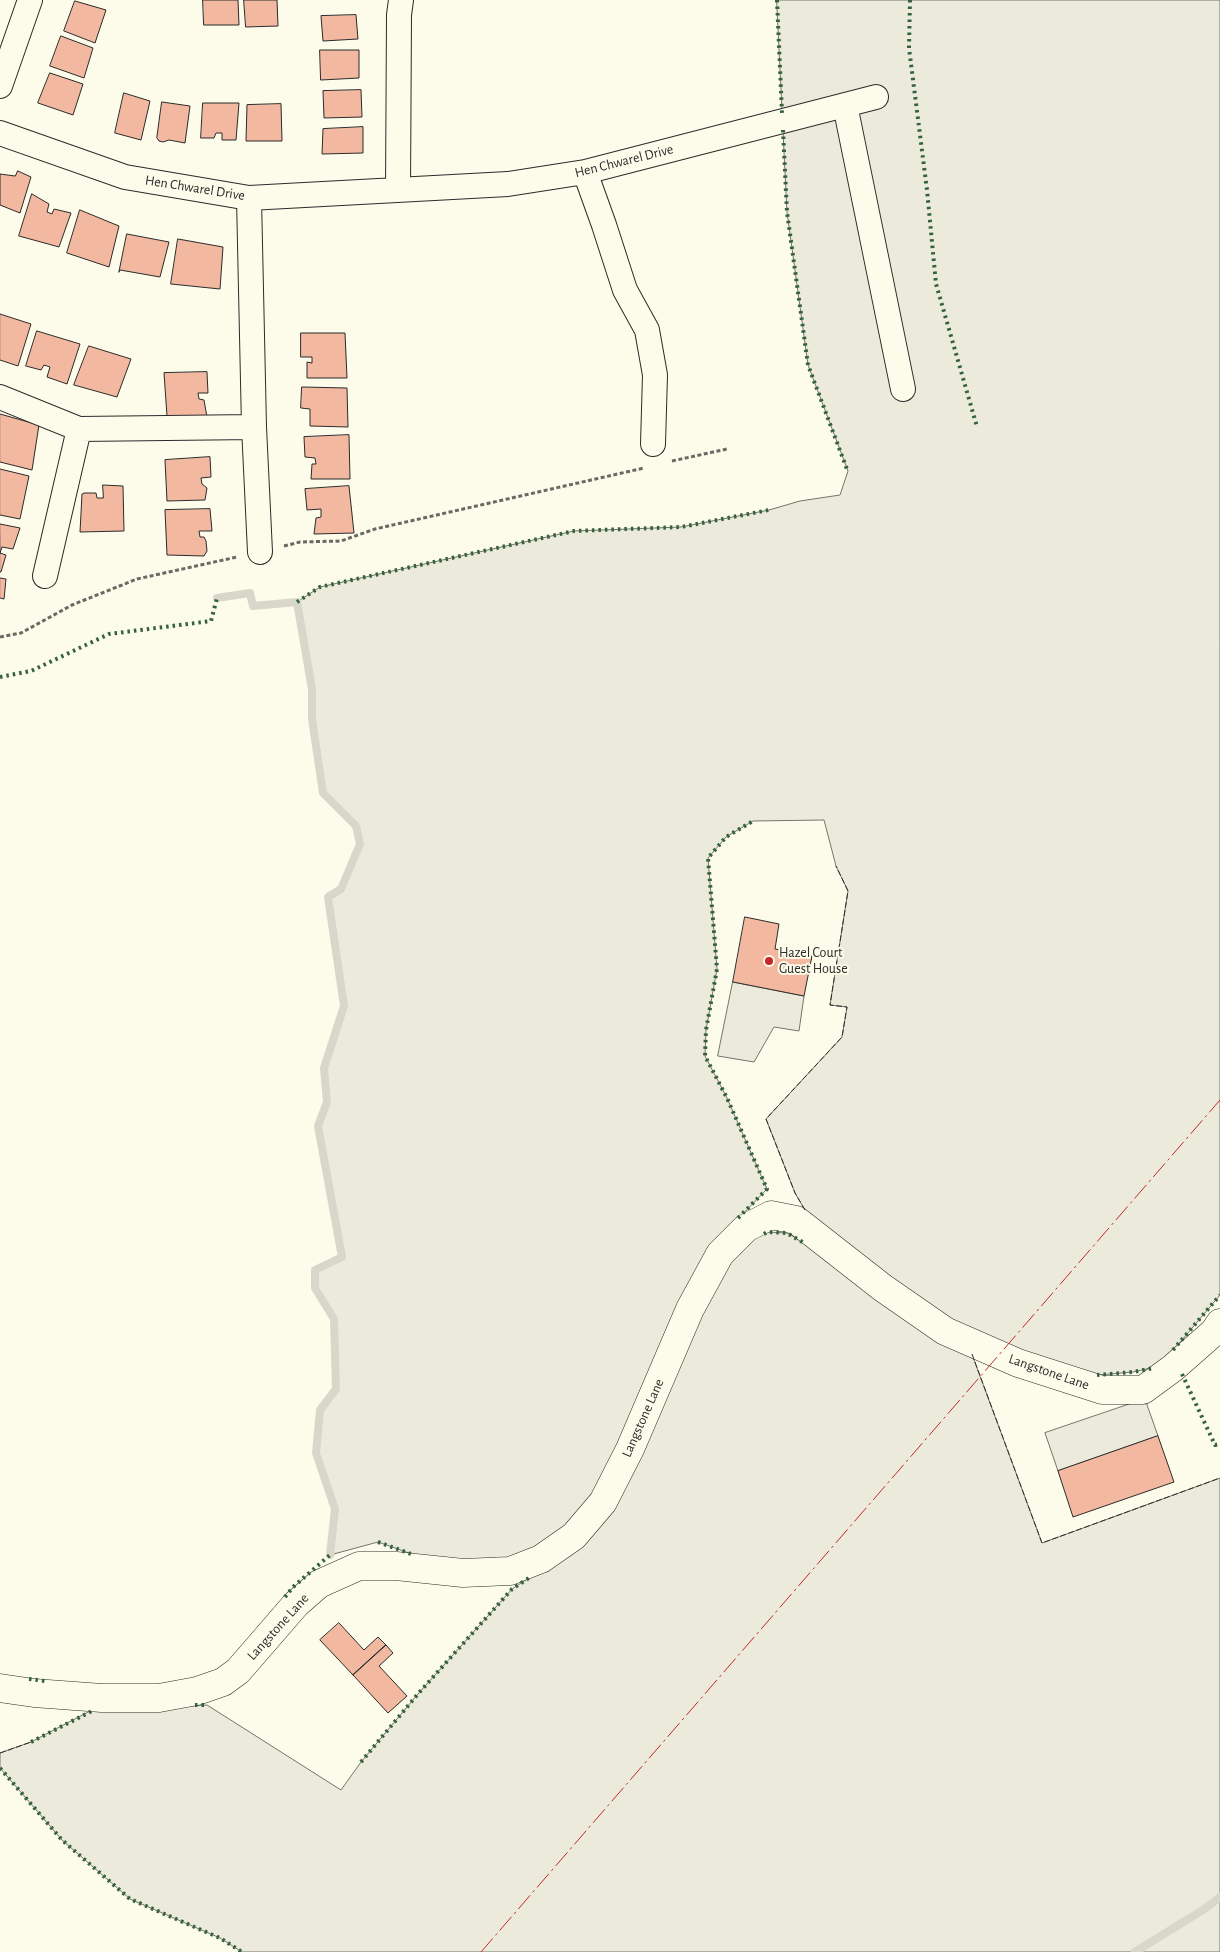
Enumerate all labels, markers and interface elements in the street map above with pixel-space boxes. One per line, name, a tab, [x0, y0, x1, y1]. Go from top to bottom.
street label: Hen Chwarel Drive	[573, 141, 675, 181]
street label: Hen Chwarel Drive	[144, 172, 246, 204]
place label: Hazel Court Guest House	[779, 945, 848, 978]
marker: Hazel Court Guest House	[763, 955, 775, 967]
street label: Langstone Lane	[1006, 1350, 1092, 1394]
street label: Langstone Lane	[618, 1376, 668, 1460]
street label: Langstone Lane	[244, 1590, 312, 1664]

